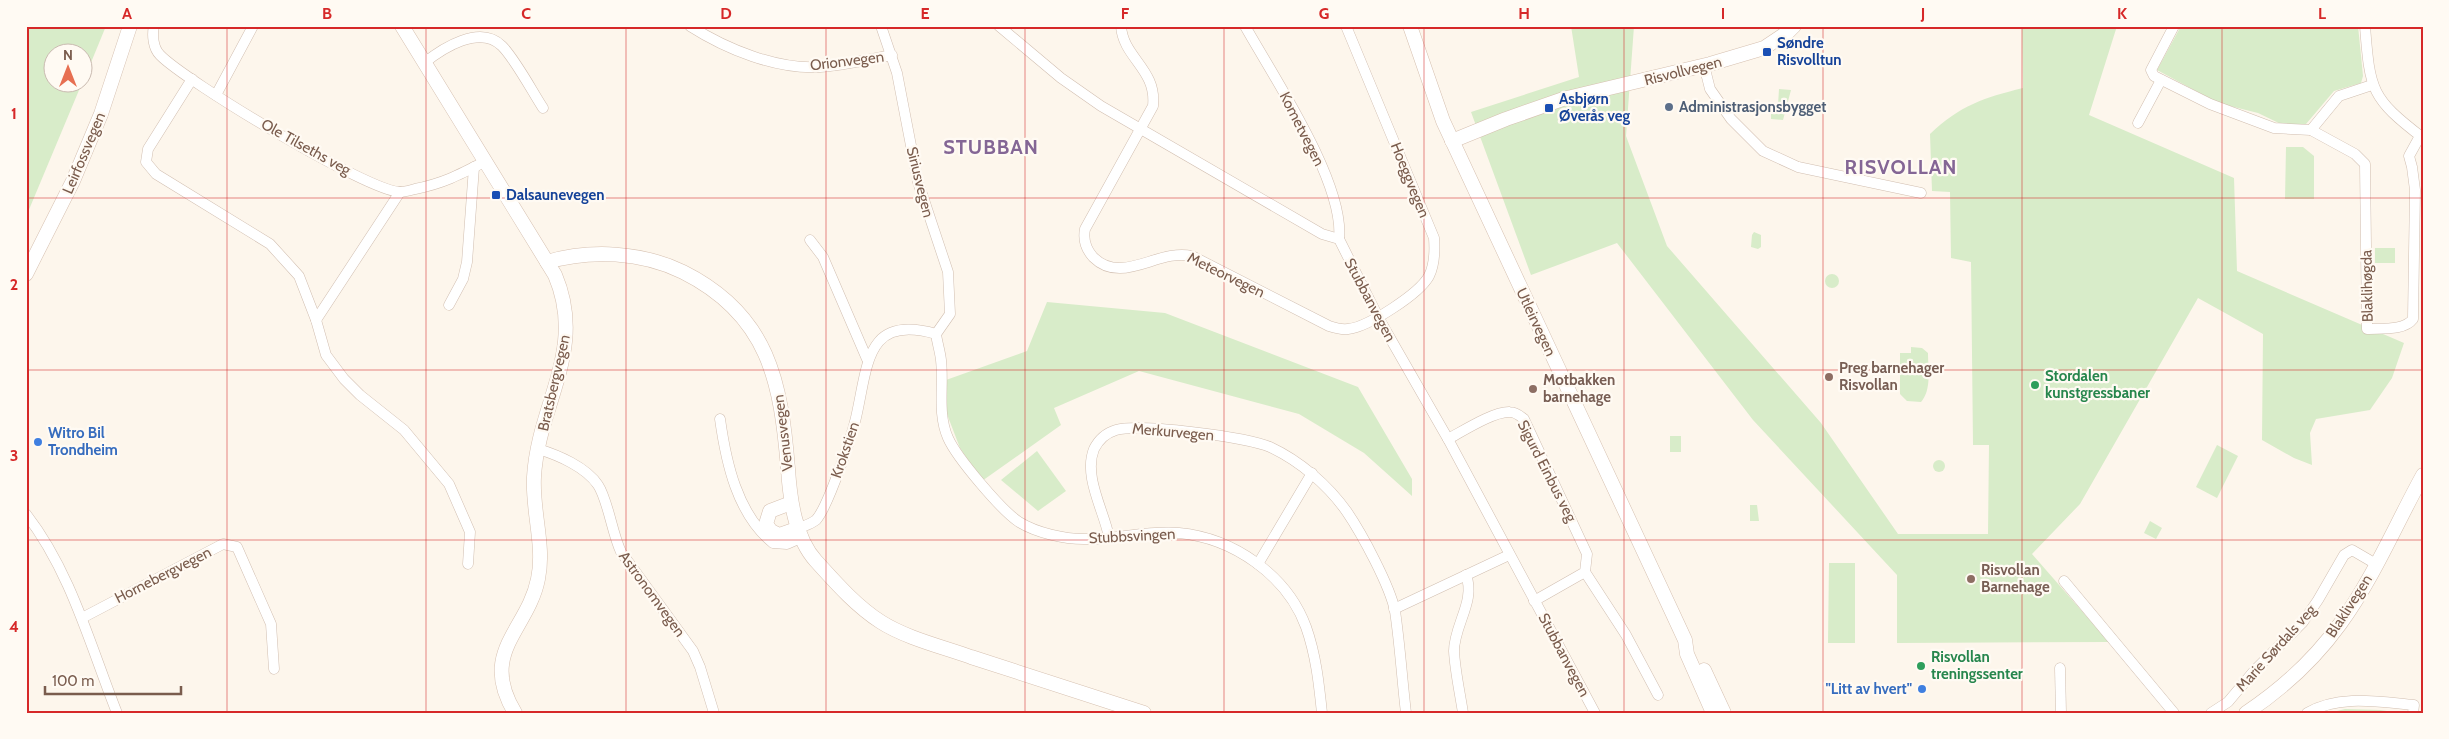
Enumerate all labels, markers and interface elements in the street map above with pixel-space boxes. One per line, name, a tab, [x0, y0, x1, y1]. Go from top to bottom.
text: A	[122, 4, 132, 23]
text: B	[322, 4, 332, 23]
text: C	[521, 4, 531, 23]
text: D	[720, 4, 732, 23]
text: E	[920, 4, 930, 23]
text: F	[1121, 4, 1130, 23]
text: G	[1319, 4, 1329, 23]
text: H	[1518, 4, 1530, 23]
text: I	[1721, 4, 1725, 23]
text: J	[1920, 4, 1925, 23]
text: K	[2117, 4, 2127, 23]
text: L	[2318, 4, 2326, 23]
place label: Søndre Risvolltun	[1777, 34, 1842, 69]
north arrow	[42, 42, 92, 92]
text: N	[63, 46, 73, 64]
marker: Søndre Risvolltun	[1761, 46, 1773, 58]
street label: Orionvegen	[809, 48, 885, 74]
street label: Risvollvegen	[1642, 53, 1724, 89]
street label: Kometvegen	[1276, 89, 1328, 169]
place label: Asbjørn Øverås veg	[1559, 90, 1631, 125]
place label: Administrasjonsbygget	[1679, 98, 1826, 116]
marker: Administrasjonsbygget	[1663, 101, 1675, 113]
marker: Asbjørn Øverås veg	[1543, 102, 1555, 114]
text: 1	[11, 104, 17, 123]
street label: Leirfossvegen	[59, 109, 109, 197]
street label: Ole Tilseths veg	[258, 115, 354, 179]
district label: STUBBAN	[943, 135, 1039, 159]
street label: Hoeggvegen	[1387, 140, 1433, 220]
street label: Siriusvegen	[903, 145, 937, 219]
district label: RISVOLLAN	[1845, 155, 1957, 179]
place label: Dalsaunevegen	[506, 186, 605, 204]
marker: Dalsaunevegen	[490, 189, 502, 201]
street label: Meteorvegen	[1184, 249, 1268, 301]
street label: Blaklihøgda	[2357, 249, 2377, 322]
street label: Stubbanvegen	[1340, 255, 1400, 345]
text: 2	[10, 275, 18, 294]
street label: Utleirvegen	[1512, 285, 1560, 359]
street label: Bratsbergvegen	[534, 333, 574, 433]
place label: Preg barnehager Risvollan	[1839, 359, 1944, 394]
place label: Stordalen kunstgressbaner	[2045, 367, 2150, 402]
place label: Motbakken barnehage	[1543, 371, 1615, 406]
marker: Preg barnehager Risvollan	[1823, 371, 1835, 383]
marker: Stordalen kunstgressbaner	[2029, 379, 2041, 391]
marker: Motbakken barnehage	[1527, 383, 1539, 395]
street label: Venusvegen	[769, 394, 797, 472]
street label: Sigurd Einbus veg	[1514, 417, 1581, 525]
street label: Krokstien	[827, 419, 863, 481]
street label: Merkurvegen	[1131, 419, 1215, 445]
place label: Witro Bil Trondheim	[48, 424, 118, 459]
marker: Witro Bil Trondheim	[32, 436, 44, 448]
text: 3	[10, 446, 18, 465]
street label: Stubbsvingen	[1088, 525, 1176, 547]
street label: Hornebergvegen	[112, 543, 214, 607]
street label: Astronomvegen	[615, 548, 689, 640]
place label: Risvollan Barnehage	[1981, 561, 2050, 596]
street label: Blaklivegen	[2322, 571, 2376, 641]
marker: Risvollan Barnehage	[1965, 573, 1977, 585]
street label: Marie Sørdals veg	[2232, 600, 2320, 695]
street label: Stubbanvegen	[1534, 610, 1594, 700]
text: 4	[9, 617, 19, 636]
place label: Risvollan treningssenter	[1931, 648, 2023, 683]
marker: Risvollan treningssenter	[1915, 660, 1927, 672]
scale bar	[45, 664, 181, 696]
text: 100 m	[52, 672, 94, 690]
place label: "Litt av hvert"	[1825, 680, 1912, 698]
marker: "Litt av hvert"	[1916, 683, 1928, 695]

